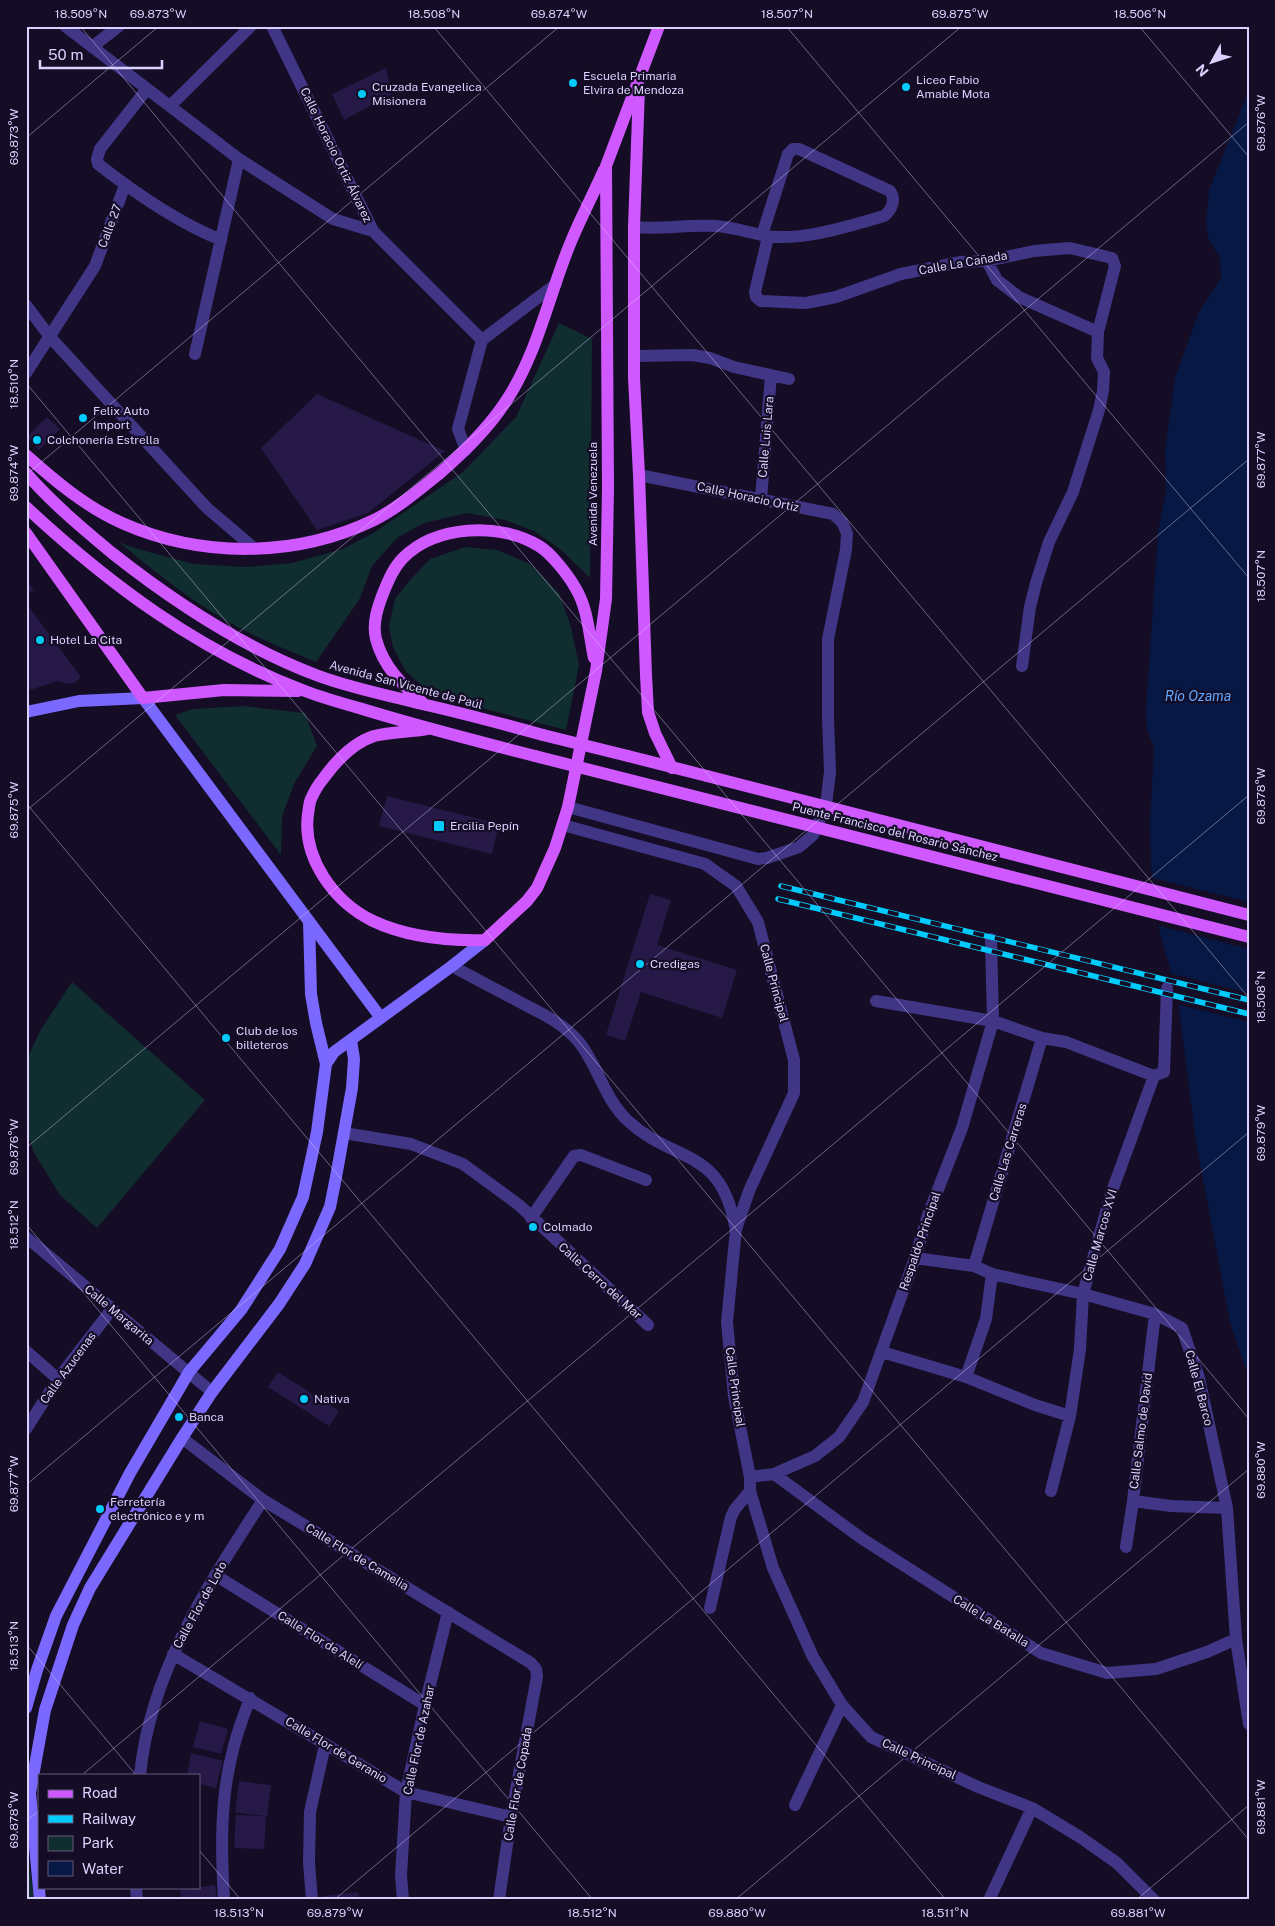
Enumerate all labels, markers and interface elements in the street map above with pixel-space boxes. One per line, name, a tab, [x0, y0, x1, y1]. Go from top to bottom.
text: 18.509°N	[55, 7, 107, 21]
text: 69.873°W	[130, 7, 187, 21]
text: 18.508°N	[408, 7, 460, 21]
text: 69.874°W	[531, 7, 588, 21]
text: 18.507°N	[761, 7, 813, 21]
text: 69.875°W	[931, 7, 989, 21]
text: 18.506°N	[1114, 7, 1166, 21]
scale bar	[40, 38, 162, 70]
north arrow	[1188, 38, 1238, 88]
text: 50 m	[48, 46, 83, 63]
text: N	[1192, 61, 1212, 80]
place label: Escuela Primaria Elvira de Mendoza	[583, 69, 684, 97]
place label: Liceo Fabio Amable Mota	[916, 73, 990, 101]
marker: Escuela Primaria Elvira de Mendoza	[567, 77, 579, 89]
place label: Cruzada Evangelica Misionera	[372, 80, 482, 108]
marker: Liceo Fabio Amable Mota	[900, 81, 912, 93]
street label: Calle Horacio Ortiz Álvarez	[297, 85, 375, 225]
marker: Cruzada Evangelica Misionera	[356, 88, 368, 100]
text: 69.876°W	[1254, 94, 1268, 151]
text: 69.873°W	[7, 108, 21, 165]
street label: Calle 27	[95, 202, 125, 250]
street label: Calle La Cañada	[918, 248, 1008, 278]
text: 18.510°N	[7, 359, 21, 409]
street label: Calle Luis Lara	[755, 396, 777, 478]
place label: Felix Auto Import	[93, 404, 150, 432]
marker: Felix Auto Import	[77, 412, 89, 424]
text: 69.877°W	[1254, 431, 1268, 488]
place label: Colchonería Estrella	[47, 433, 159, 447]
marker: Colchonería Estrella	[31, 434, 43, 446]
street label: Avenida Venezuela	[586, 442, 600, 546]
text: 69.874°W	[7, 444, 21, 501]
street label: Calle Horacio Ortiz	[696, 479, 801, 515]
text: 18.507°N	[1254, 550, 1268, 602]
place label: Hotel La Cita	[50, 633, 122, 647]
marker: Hotel La Cita	[34, 634, 46, 646]
street label: Avenida San Vicente de Paúl	[328, 658, 484, 712]
water label: Río Ozama	[1165, 688, 1231, 704]
text: 69.878°W	[1254, 767, 1268, 824]
text: 69.875°W	[7, 781, 21, 839]
street label: Puente Francisco del Rosario Sánchez	[791, 800, 999, 864]
marker: Ercilia Pepín	[432, 819, 446, 833]
place label: Ercilia Pepín	[450, 819, 519, 833]
street label: Calle Principal	[757, 942, 791, 1024]
place label: Credigas	[650, 957, 700, 971]
marker: Credigas	[634, 958, 646, 970]
text: 18.508°N	[1254, 971, 1268, 1023]
place label: Club de los billeteros	[236, 1024, 298, 1052]
marker: Club de los billeteros	[220, 1032, 232, 1044]
street label: Calle Las Carreras	[986, 1101, 1030, 1203]
text: 69.879°W	[1254, 1104, 1268, 1161]
text: 69.876°W	[7, 1118, 21, 1175]
street label: Calle Marcos XVI	[1080, 1187, 1120, 1283]
street label: Respaldo Principal	[897, 1189, 944, 1292]
text: 18.512°N	[7, 1200, 21, 1250]
place label: Colmado	[543, 1220, 593, 1234]
marker: Colmado	[527, 1221, 539, 1233]
street label: Calle Cerro del Mar	[555, 1240, 645, 1322]
street label: Calle Margarita	[82, 1282, 156, 1348]
street label: Calle Azucenas	[37, 1329, 99, 1407]
street label: Calle Principal	[722, 1346, 748, 1428]
street label: Calle El Barco	[1182, 1349, 1216, 1428]
street label: Calle Salmo de David	[1127, 1372, 1155, 1490]
place label: Nativa	[314, 1392, 350, 1406]
marker: Nativa	[298, 1393, 310, 1405]
place label: Banca	[189, 1410, 224, 1424]
marker: Banca	[173, 1411, 185, 1423]
text: 69.880°W	[1254, 1441, 1268, 1499]
text: 69.877°W	[7, 1455, 21, 1512]
place label: Ferretería electrónico e y m	[110, 1495, 204, 1523]
marker: Ferretería electrónico e y m	[94, 1503, 106, 1515]
street label: Calle Flor de Camelia	[303, 1521, 411, 1593]
street label: Calle Flor de Loto	[170, 1559, 230, 1651]
street label: Calle La Batalla	[950, 1592, 1032, 1650]
street label: Calle Flor de Alelí	[275, 1608, 366, 1672]
text: 18.513°N	[7, 1621, 21, 1671]
street label: Calle Flor de Azahar	[401, 1683, 438, 1796]
street label: Calle Flor de Geranio	[283, 1714, 390, 1786]
street label: Calle Flor de Copada	[501, 1726, 535, 1842]
street label: Calle Principal	[880, 1736, 959, 1782]
legend	[38, 1774, 200, 1888]
text: 69.881°W	[1254, 1779, 1268, 1834]
text: Road	[82, 1784, 118, 1801]
text: 69.878°W	[7, 1791, 21, 1848]
text: Railway	[82, 1810, 136, 1827]
text: Park	[82, 1834, 114, 1851]
text: Water	[82, 1860, 124, 1877]
text: 18.513°N	[214, 1906, 264, 1920]
text: 69.879°W	[307, 1906, 364, 1920]
text: 18.512°N	[567, 1906, 617, 1920]
text: 69.880°W	[708, 1906, 766, 1920]
text: 18.511°N	[921, 1906, 969, 1920]
text: 69.881°W	[1111, 1906, 1166, 1920]

